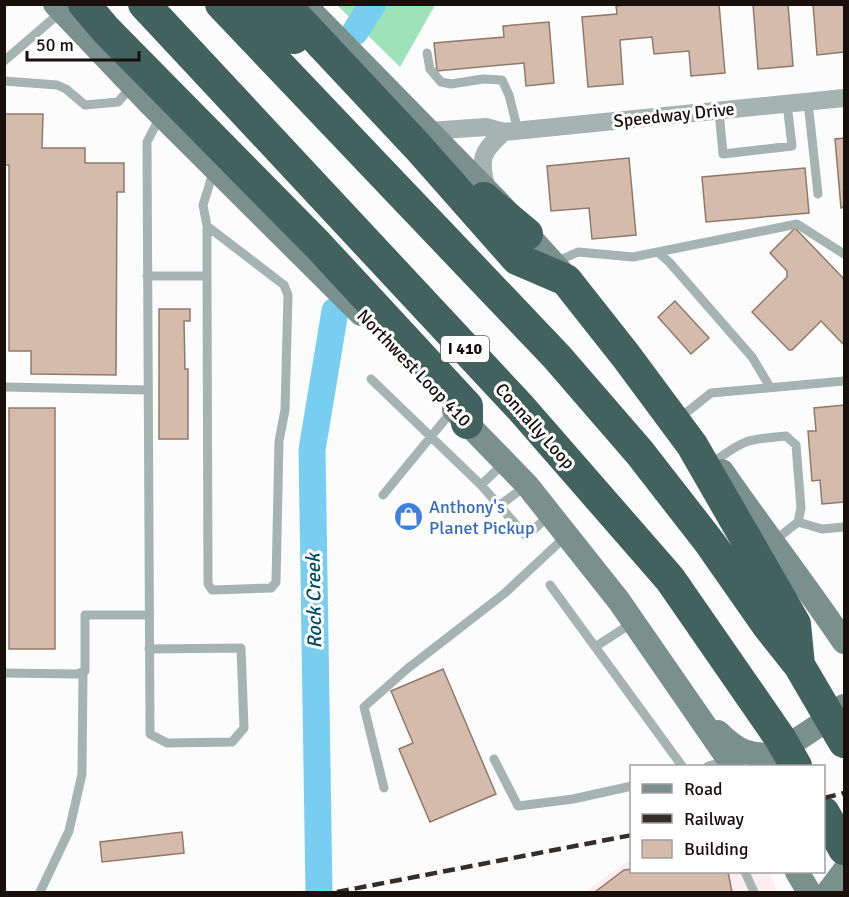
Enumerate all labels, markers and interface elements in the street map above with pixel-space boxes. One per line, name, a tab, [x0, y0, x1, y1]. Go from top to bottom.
scale bar	[27, 24, 140, 62]
text: 50 m	[36, 34, 74, 56]
street label: Speedway Drive	[612, 98, 736, 132]
street label: Northwest Loop 410	[352, 305, 476, 431]
road number: I 410	[441, 336, 489, 362]
street label: Connally Loop	[490, 378, 580, 474]
place label: Anthony's Planet Pickup	[429, 496, 534, 539]
shop icon: Anthony's Planet Pickup	[392, 501, 424, 533]
water label: Rock Creek	[301, 551, 327, 649]
legend	[630, 765, 825, 873]
text: Road	[684, 778, 723, 800]
text: Railway	[684, 808, 745, 830]
text: Building	[684, 838, 748, 860]

